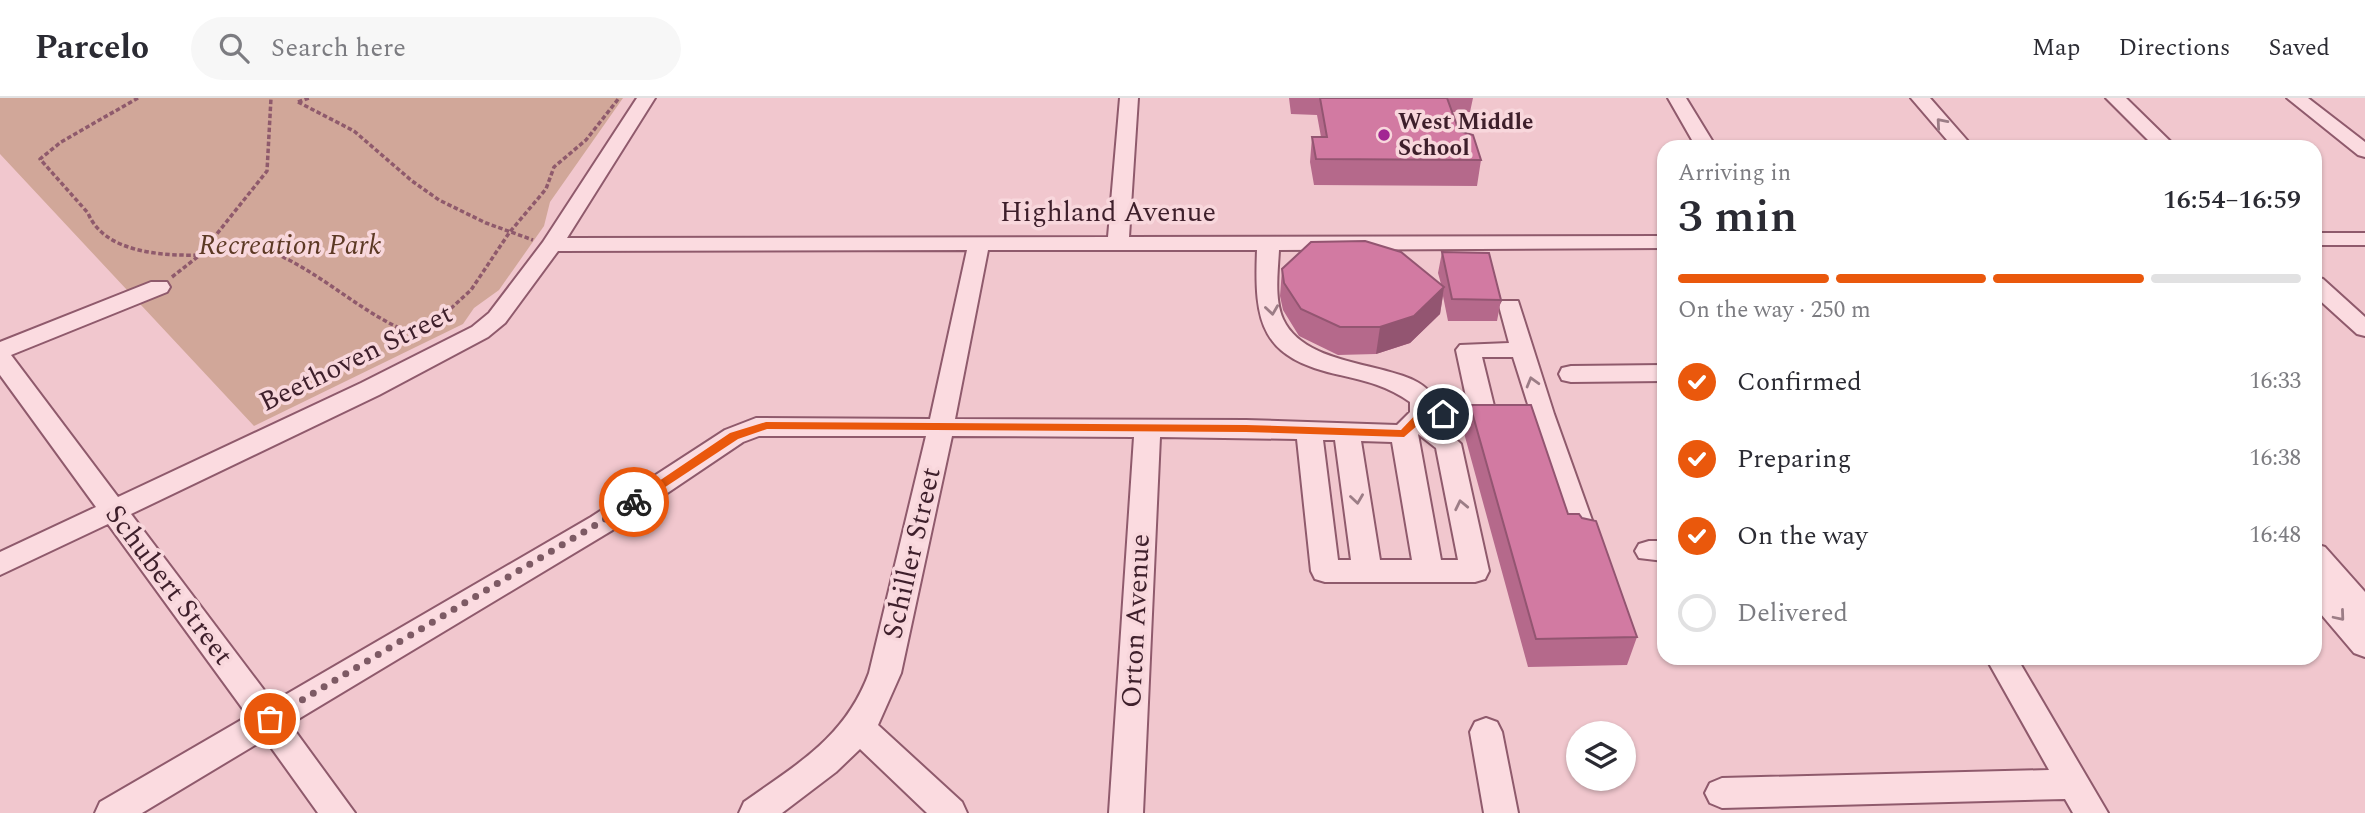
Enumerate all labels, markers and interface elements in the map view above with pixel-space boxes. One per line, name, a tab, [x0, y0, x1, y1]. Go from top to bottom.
search box	[191, 17, 681, 80]
text: Parcelo	[35, 23, 149, 73]
text: Search here	[271, 28, 406, 68]
icon: search	[215, 29, 253, 67]
text: Map	[2032, 30, 2080, 66]
text: Directions	[2118, 30, 2230, 66]
text: Saved	[2268, 30, 2330, 66]
place label: West Middle School	[1398, 105, 1534, 166]
one-way arrow	[1937, 118, 1949, 131]
marker: West Middle School	[1376, 127, 1392, 143]
text: Arriving in	[1678, 156, 1791, 191]
text: 16:54–16:59	[2163, 180, 2301, 220]
text: 3 min	[1678, 182, 1797, 252]
street label: Highland Avenue	[1000, 191, 1216, 234]
park label: Recreation Park	[198, 224, 382, 267]
street label: Beethoven Street	[252, 292, 460, 424]
text: On the way · 250 m	[1678, 293, 1871, 328]
one-way arrow	[1264, 304, 1279, 315]
text: Confirmed	[1737, 362, 1862, 402]
icon: check	[1678, 363, 1716, 401]
text: 16:33	[2249, 364, 2301, 399]
one-way arrow	[1526, 376, 1540, 388]
pin	[1413, 384, 1473, 444]
icon: home	[1424, 395, 1462, 433]
text: Preparing	[1737, 439, 1851, 479]
icon: check	[1678, 440, 1716, 478]
text: 16:38	[2249, 441, 2301, 476]
street label: Schiller Street	[871, 463, 953, 643]
courier	[599, 467, 669, 537]
icon: bike	[615, 483, 653, 521]
one-way arrow	[1349, 493, 1364, 505]
street label: Schubert Street	[94, 496, 244, 675]
one-way arrow	[1454, 499, 1469, 511]
text: On the way	[1737, 516, 1868, 556]
icon: check	[1678, 517, 1716, 555]
text: 16:48	[2249, 518, 2301, 553]
street label: Orton Avenue	[1110, 533, 1162, 709]
text: Delivered	[1737, 593, 1848, 633]
one-way arrow	[2332, 608, 2344, 621]
pin	[240, 689, 300, 749]
icon: bag	[251, 700, 289, 738]
map controls	[1566, 721, 1636, 791]
button: layers	[1566, 721, 1636, 791]

